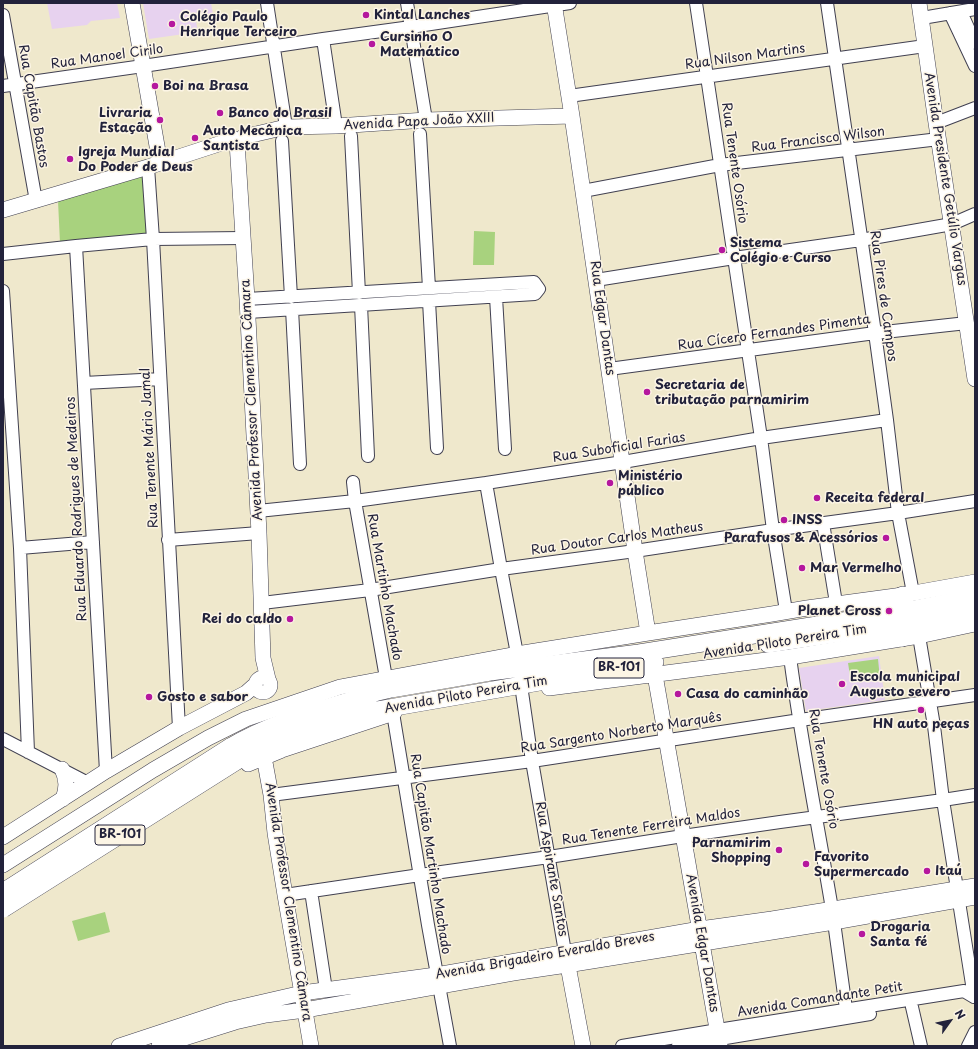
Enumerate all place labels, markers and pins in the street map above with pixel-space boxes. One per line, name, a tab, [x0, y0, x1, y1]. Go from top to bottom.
place label: Kintal Lanches	[374, 7, 470, 23]
place label: Colégio Paulo Henrique Terceiro	[180, 9, 297, 40]
marker: Kintal Lanches	[361, 10, 371, 20]
marker: Colégio Paulo Henrique Terceiro	[167, 19, 177, 29]
place label: Cursinho O Matemático	[380, 29, 459, 60]
marker: Cursinho O Matemático	[367, 39, 377, 49]
place label: Boi na Brasa	[163, 78, 249, 94]
marker: Boi na Brasa	[150, 81, 160, 91]
place label: Livraria Estação	[99, 105, 152, 136]
place label: Banco do Brasil	[228, 105, 332, 121]
marker: Banco do Brasil	[215, 108, 225, 118]
marker: Livraria Estação	[155, 115, 165, 125]
place label: Auto Mecânica Santista	[203, 123, 303, 154]
marker: Auto Mecânica Santista	[190, 133, 200, 143]
place label: Igreja Mundial Do Poder de Deus	[78, 144, 193, 175]
marker: Igreja Mundial Do Poder de Deus	[65, 154, 75, 164]
place label: Sistema Colégio e Curso	[730, 235, 831, 266]
marker: Sistema Colégio e Curso	[717, 245, 727, 255]
place label: Secretaria de tributação parnamirim	[655, 377, 809, 408]
marker: Secretaria de tributação parnamirim	[642, 387, 652, 397]
place label: Ministério público	[618, 468, 682, 499]
marker: Ministério público	[605, 478, 615, 488]
place label: Receita federal	[825, 490, 924, 506]
marker: Receita federal	[812, 493, 822, 503]
place label: INSS	[792, 512, 823, 528]
marker: INSS	[779, 515, 789, 525]
place label: Parafusos & Acessórios	[724, 530, 878, 546]
marker: Parafusos & Acessórios	[881, 533, 891, 543]
place label: Mar Vermelho	[810, 560, 901, 576]
marker: Mar Vermelho	[797, 563, 807, 573]
place label: Planet Cross	[798, 603, 881, 619]
marker: Planet Cross	[884, 606, 894, 616]
place label: Rei do caldo	[202, 611, 282, 627]
marker: Rei do caldo	[285, 614, 295, 624]
place label: Escola municipal Augusto severo	[850, 669, 960, 700]
marker: Escola municipal Augusto severo	[837, 679, 847, 689]
place label: Casa do caminhão	[686, 686, 808, 702]
place label: Gosto e sabor	[157, 689, 248, 705]
marker: Casa do caminhão	[673, 689, 683, 699]
marker: Gosto e sabor	[144, 692, 154, 702]
marker: HN auto peças	[916, 705, 926, 715]
place label: HN auto peças	[873, 716, 969, 732]
place label: Parnamirim Shopping	[692, 835, 771, 866]
marker: Parnamirim Shopping	[774, 845, 784, 855]
place label: Favorito Supermercado	[814, 849, 909, 880]
marker: Favorito Supermercado	[801, 859, 811, 869]
place label: Itaú	[935, 863, 962, 879]
marker: Itaú	[922, 866, 932, 876]
place label: Drogaria Santa fé	[870, 919, 930, 950]
marker: Drogaria Santa fé	[857, 929, 867, 939]

